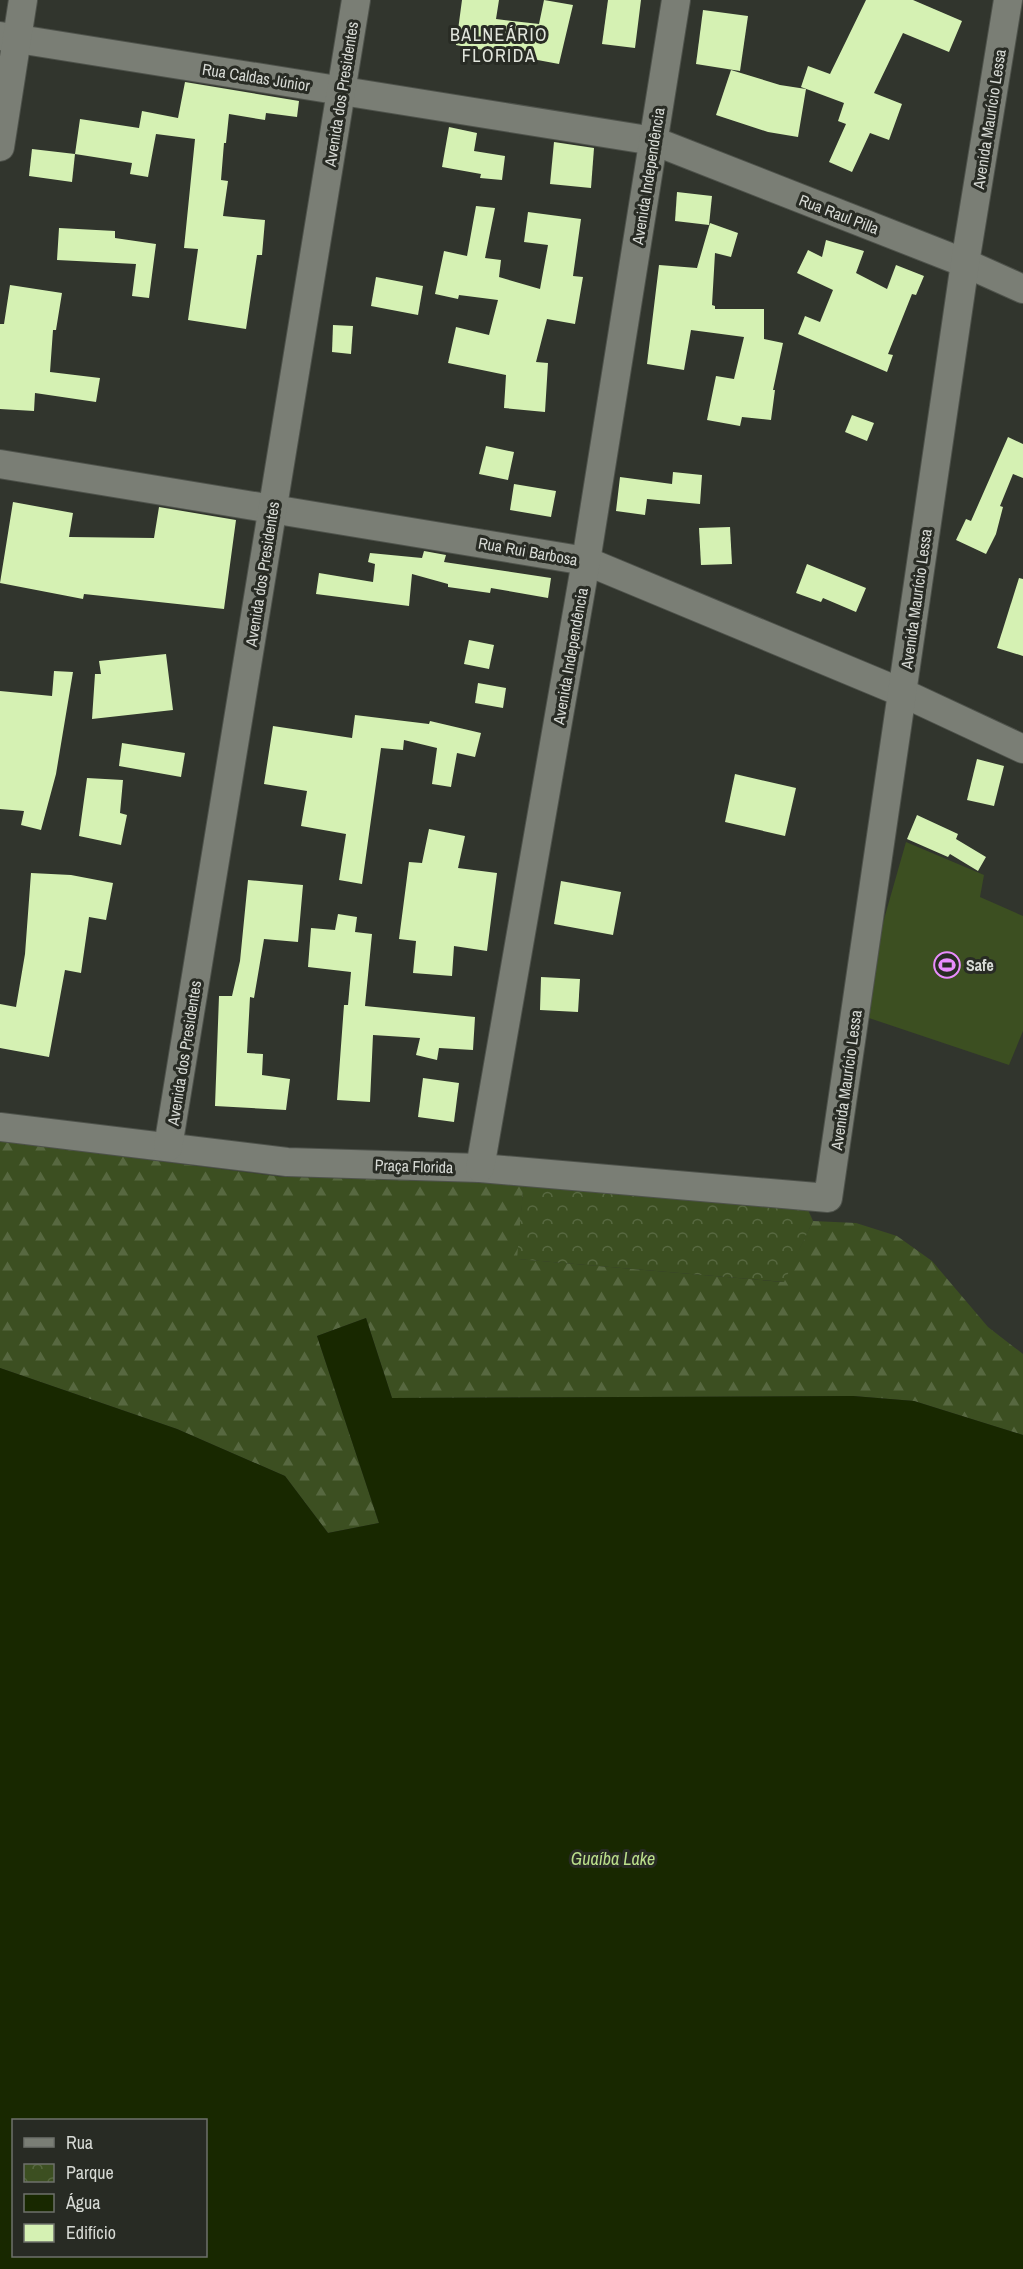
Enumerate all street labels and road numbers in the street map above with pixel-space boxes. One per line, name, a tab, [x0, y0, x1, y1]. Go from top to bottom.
street label: Avenida dos Presidentes	[319, 20, 363, 169]
street label: Avenida Maurício Lessa	[967, 47, 1011, 191]
street label: Rua Caldas Júnior	[201, 58, 312, 96]
street label: Avenida Independência	[626, 105, 670, 247]
street label: Rua Raul Pilla	[796, 189, 883, 240]
street label: Avenida dos Presidentes	[240, 500, 284, 649]
street label: Avenida Maurício Lessa	[895, 527, 937, 671]
street label: Rua Rui Barbosa	[477, 531, 580, 571]
street label: Avenida Independência	[547, 585, 593, 727]
street label: Avenida dos Presidentes	[162, 979, 206, 1128]
street label: Avenida Maurício Lessa	[825, 1008, 867, 1152]
street label: Praça Florida	[374, 1154, 454, 1178]

